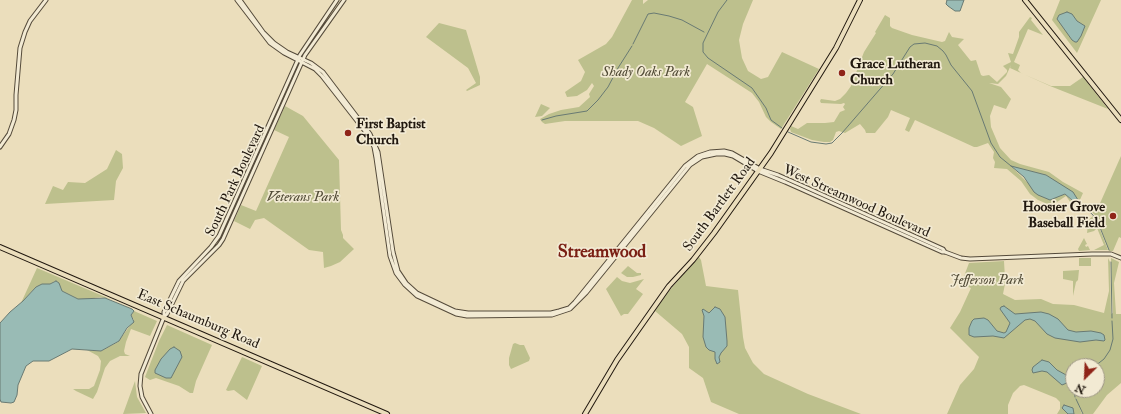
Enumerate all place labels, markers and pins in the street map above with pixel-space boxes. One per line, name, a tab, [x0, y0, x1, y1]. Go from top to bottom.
place label: Grace Lutheran Church	[850, 57, 940, 90]
marker: Grace Lutheran Church	[837, 68, 847, 78]
place label: First Baptist Church	[356, 117, 426, 150]
marker: First Baptist Church	[343, 128, 353, 138]
place label: Hoosier Grove Baseball Field	[1022, 200, 1105, 232]
marker: Hoosier Grove Baseball Field	[1108, 211, 1118, 221]

